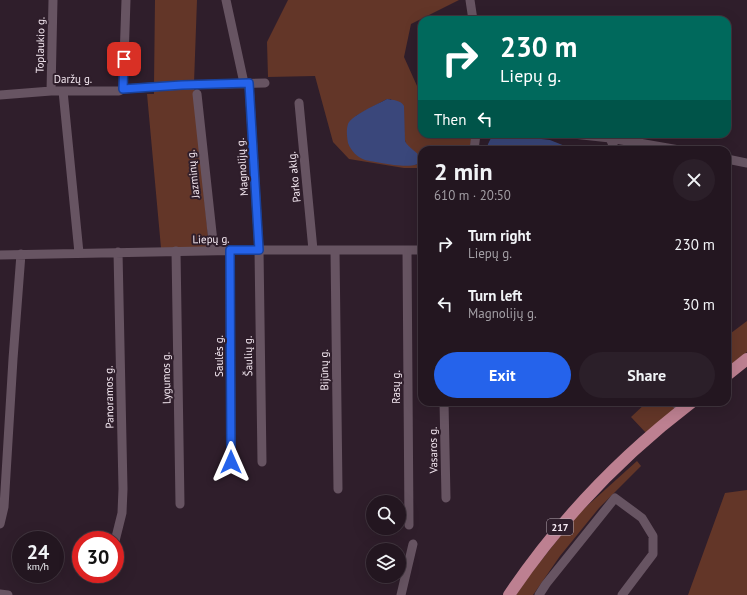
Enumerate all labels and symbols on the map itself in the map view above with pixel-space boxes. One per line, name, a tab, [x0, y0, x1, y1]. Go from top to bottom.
street label: Toplaukio g.	[33, 17, 47, 73]
pin	[107, 42, 141, 76]
street label: Daržų g.	[54, 72, 92, 86]
street label: Magnolijų g.	[233, 137, 251, 197]
street label: Jazminų g.	[183, 149, 203, 200]
street label: Parko aklg.	[284, 151, 304, 203]
street label: Liepų g.	[192, 232, 230, 246]
street label: Saulės g.	[212, 335, 226, 377]
street label: Šaulių g.	[241, 336, 255, 376]
street label: Bijūnų g.	[317, 349, 331, 391]
street label: Lygumos g.	[159, 352, 173, 404]
street label: Panoramos g.	[101, 365, 117, 429]
street label: Rasų g.	[389, 370, 403, 404]
street label: Vasaros g.	[426, 427, 440, 474]
position arrow	[210, 441, 252, 483]
road number: 217	[547, 519, 573, 535]
speed limit sign: 30	[72, 531, 124, 583]

